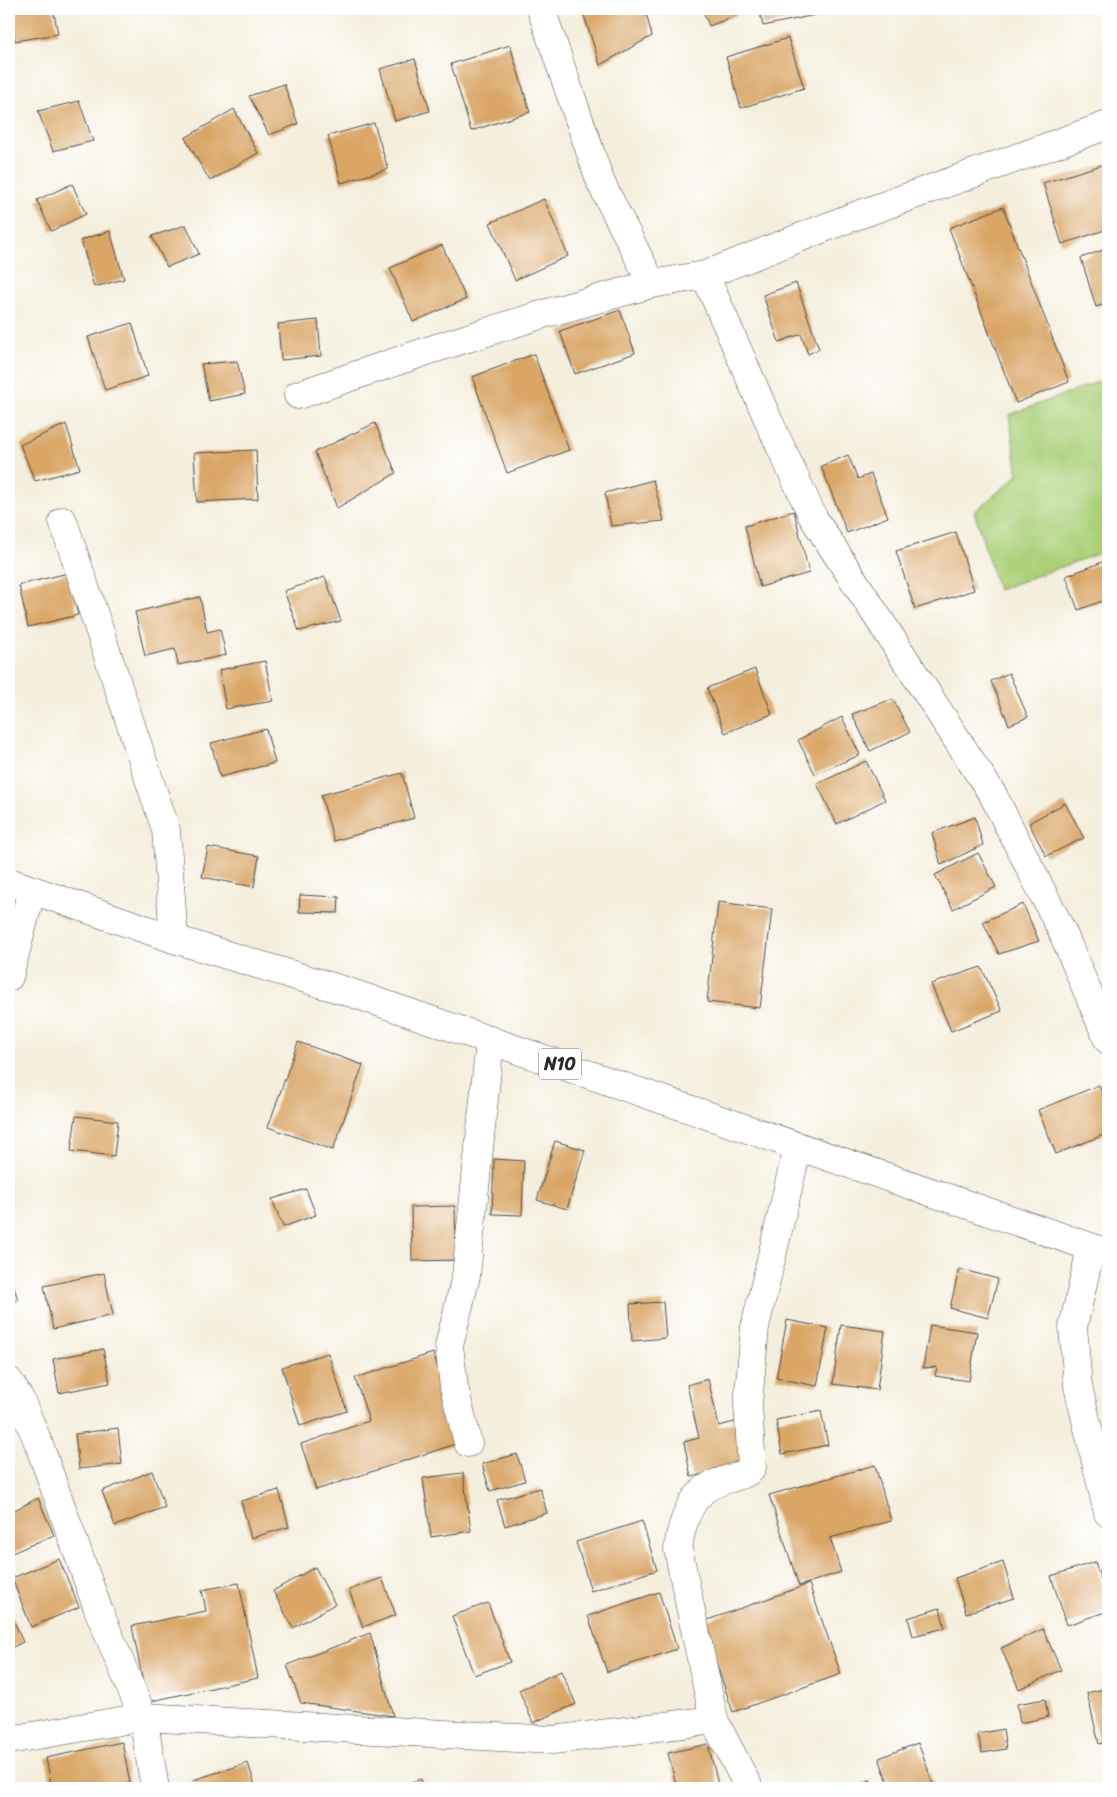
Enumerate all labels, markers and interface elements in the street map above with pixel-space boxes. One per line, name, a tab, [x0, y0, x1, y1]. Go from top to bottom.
road number: N10	[539, 1048, 581, 1080]

